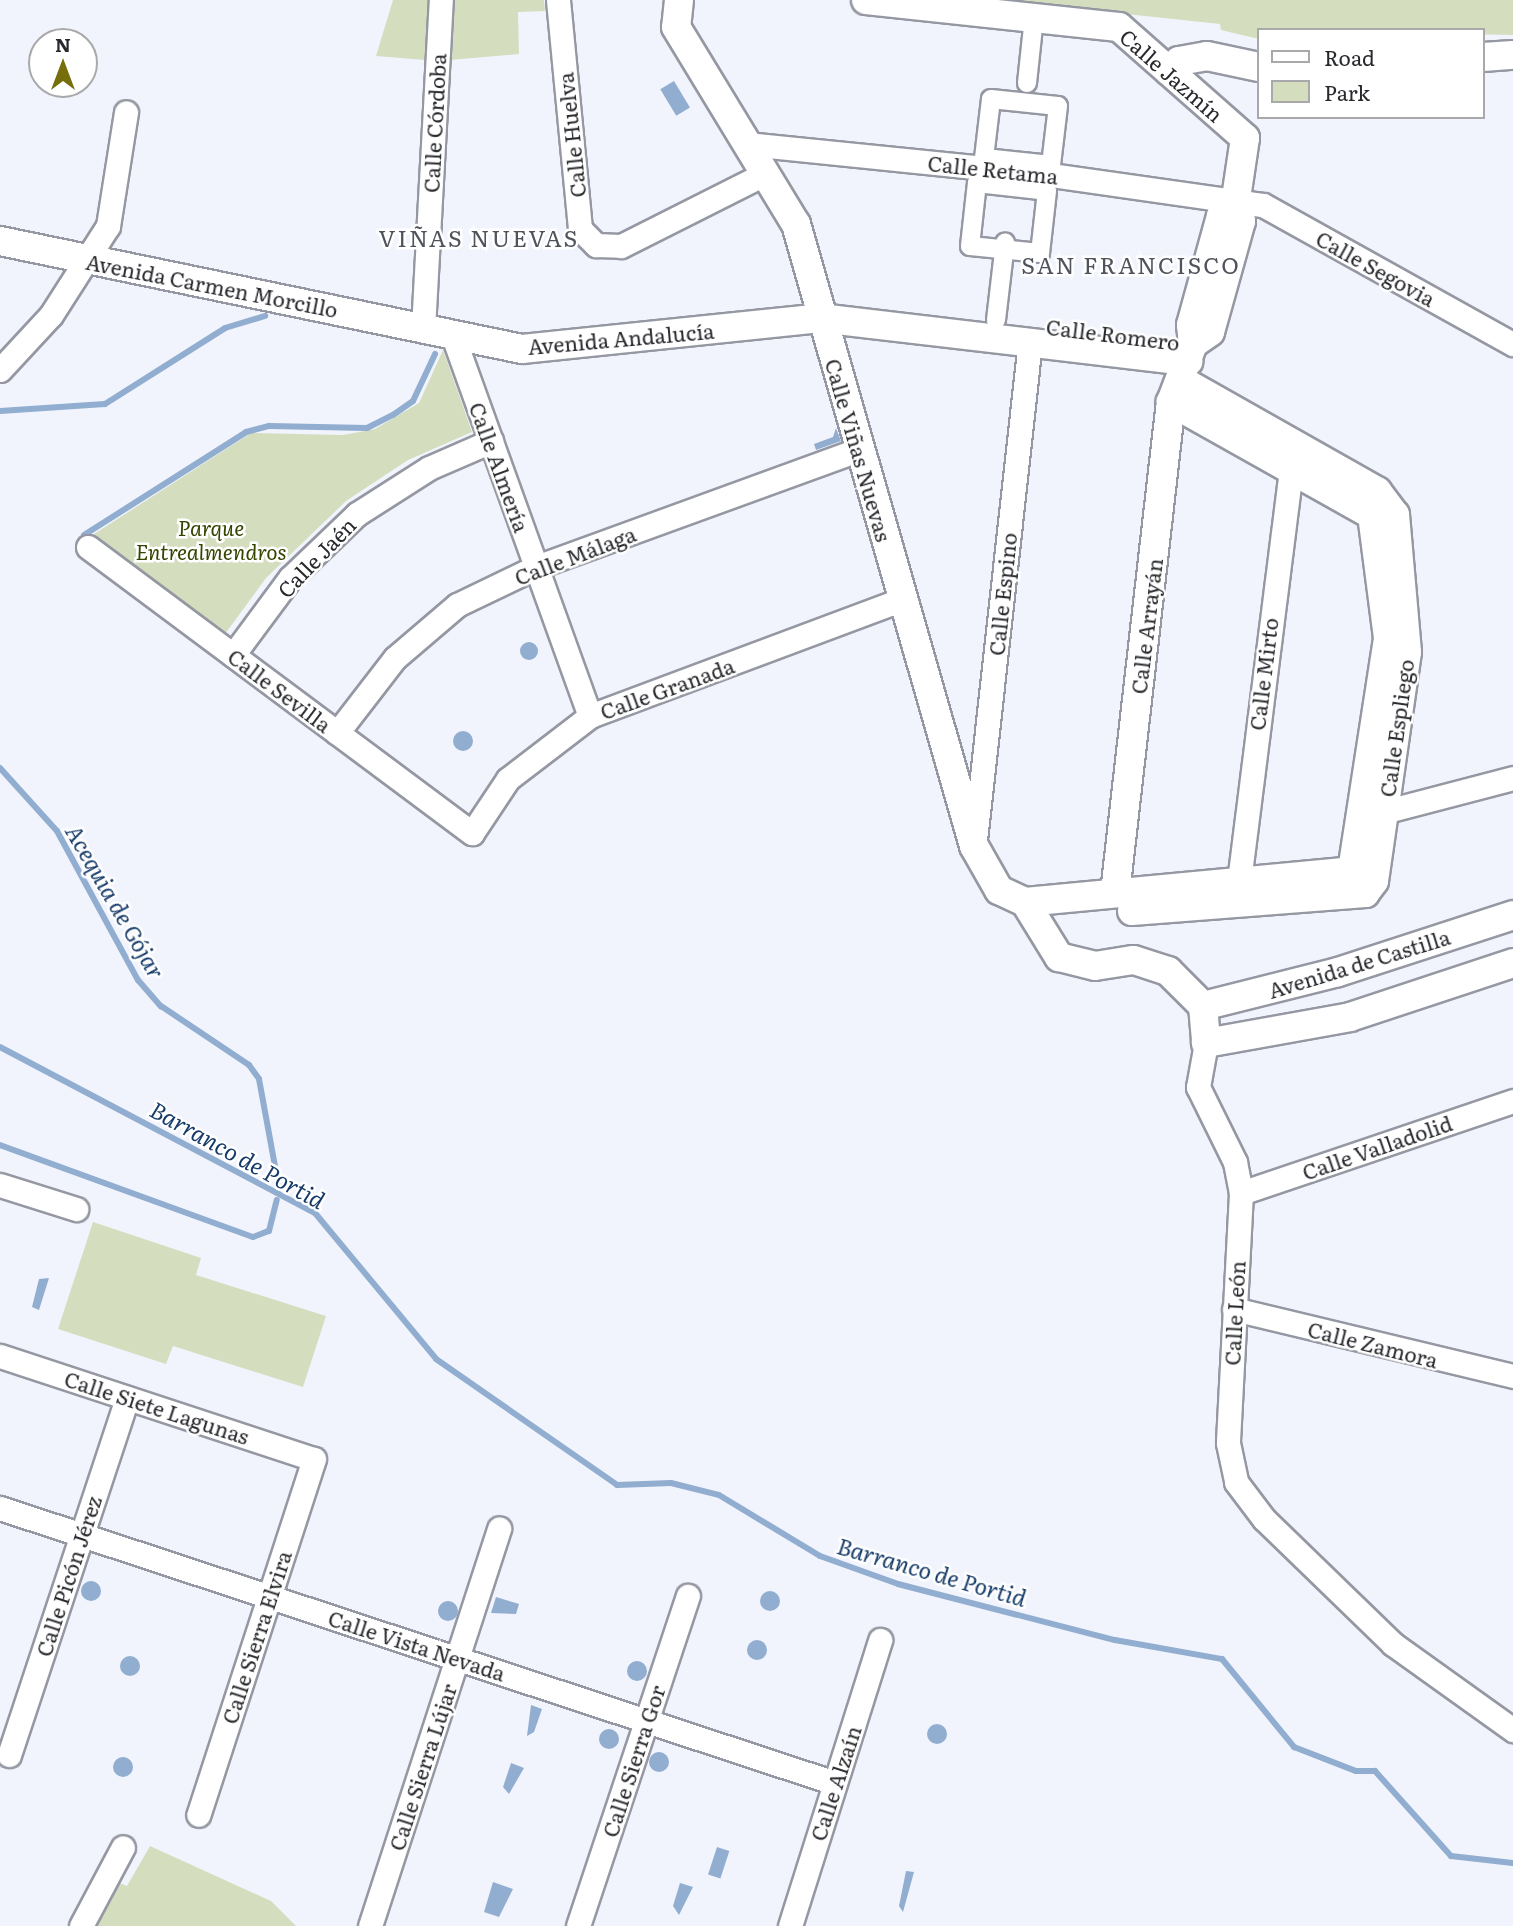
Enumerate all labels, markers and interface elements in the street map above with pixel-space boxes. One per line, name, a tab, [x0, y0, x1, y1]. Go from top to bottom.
street label: Calle Jazmín	[1115, 23, 1229, 127]
north arrow	[28, 28, 98, 98]
legend	[1258, 28, 1485, 119]
text: N	[55, 30, 71, 58]
text: Road	[1324, 41, 1375, 72]
street label: Calle Córdoba	[418, 53, 450, 193]
street label: Calle Huelva	[552, 71, 590, 199]
text: Park	[1324, 76, 1370, 107]
street label: Calle Retama	[927, 150, 1059, 188]
district label: VIÑAS NUEVAS	[380, 223, 578, 251]
street label: Calle Segovia	[1312, 225, 1440, 311]
street label: Avenida Carmen Morcillo	[84, 248, 340, 322]
district label: SAN FRANCISCO	[1023, 250, 1239, 278]
street label: Calle Romero	[1045, 313, 1181, 355]
street label: Avenida Andalucía	[527, 317, 715, 359]
street label: Calle Viñas Nuevas	[821, 356, 897, 544]
street label: Calle Almería	[465, 399, 535, 535]
street label: Calle Jaén	[272, 512, 360, 602]
park label: Parque Entrealmendros	[135, 514, 287, 564]
street label: Calle Málaga	[511, 520, 639, 590]
street label: Calle Espino	[983, 531, 1021, 657]
street label: Calle Arrayán	[1125, 557, 1167, 695]
street label: Calle Mirto	[1244, 616, 1282, 732]
street label: Calle Sevilla	[223, 643, 337, 737]
street label: Calle Granada	[597, 652, 737, 724]
street label: Calle Espliego	[1374, 658, 1418, 798]
water label: Acequia de Gójar	[61, 819, 171, 983]
street label: Avenida de Castilla	[1265, 923, 1453, 1003]
water label: Barranco de Portid	[146, 1095, 330, 1213]
street label: Calle Valladolid	[1299, 1110, 1455, 1184]
street label: Calle León	[1219, 1260, 1249, 1366]
street label: Calle Zamora	[1305, 1316, 1441, 1372]
street label: Calle Siete Lagunas	[62, 1365, 252, 1449]
street label: Calle Picón Jérez	[30, 1493, 106, 1659]
water label: Barranco de Portid	[834, 1531, 1030, 1611]
street label: Calle Sierra Elvira	[216, 1547, 296, 1727]
street label: Calle Vista Nevada	[325, 1604, 509, 1686]
street label: Calle Sierra Lújar	[383, 1680, 461, 1854]
street label: Calle Sierra Gor	[597, 1682, 669, 1840]
street label: Calle Alzaín	[805, 1722, 865, 1844]

